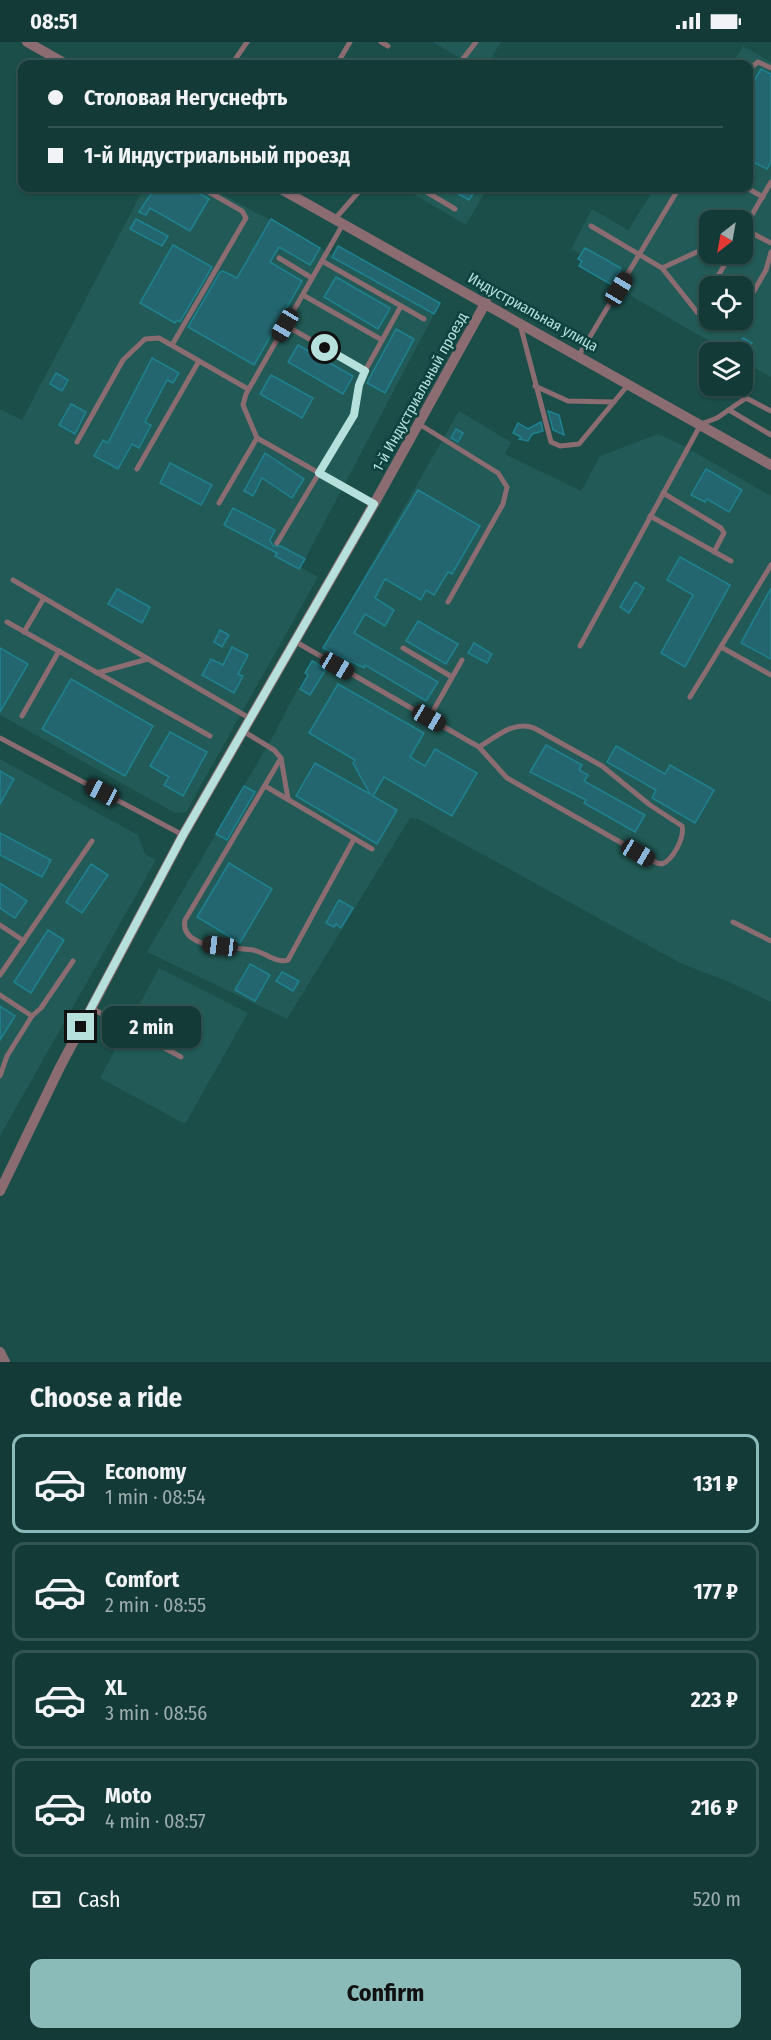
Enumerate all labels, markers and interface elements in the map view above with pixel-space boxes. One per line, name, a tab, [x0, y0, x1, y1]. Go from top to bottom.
text: 08:51	[30, 8, 78, 35]
text: Столовая Негуснефть	[84, 84, 288, 111]
text: 1-й Индустриальный проезд	[84, 142, 350, 169]
north arrow	[699, 210, 753, 264]
map controls	[699, 210, 753, 396]
street label: Индустриальная улица	[465, 269, 601, 355]
car	[602, 269, 636, 309]
button: locate	[699, 276, 753, 330]
car	[268, 305, 302, 345]
street label: 1-й Индустриальный проезд	[369, 309, 471, 475]
route start	[311, 334, 338, 361]
button: layers	[699, 342, 753, 396]
car	[317, 649, 357, 683]
car	[409, 701, 449, 735]
car	[82, 776, 122, 808]
car	[618, 836, 658, 870]
car	[201, 935, 239, 957]
callout: 2 min	[102, 1006, 201, 1048]
route end	[67, 1013, 94, 1040]
text: 2 min	[129, 1015, 174, 1039]
text: Choose a ride	[30, 1382, 182, 1414]
icon: car	[33, 1457, 87, 1511]
text: Economy	[105, 1458, 186, 1485]
text: 131 ₽	[693, 1470, 738, 1497]
text: 1 min · 08:54	[105, 1485, 206, 1509]
icon: car	[33, 1565, 87, 1619]
text: Comfort	[105, 1566, 179, 1593]
text: 177 ₽	[693, 1578, 738, 1605]
text: 2 min · 08:55	[105, 1593, 206, 1617]
icon: car	[33, 1673, 87, 1727]
text: XL	[105, 1674, 127, 1701]
text: 223 ₽	[691, 1686, 738, 1713]
text: 3 min · 08:56	[105, 1701, 207, 1725]
icon: car	[33, 1781, 87, 1835]
text: Moto	[105, 1782, 152, 1809]
text: 216 ₽	[691, 1794, 738, 1821]
text: 4 min · 08:57	[105, 1809, 206, 1833]
icon: cash	[30, 1883, 63, 1916]
text: Cash	[78, 1886, 121, 1913]
text: 520 m	[693, 1887, 741, 1911]
button: Confirm	[30, 1959, 741, 2028]

